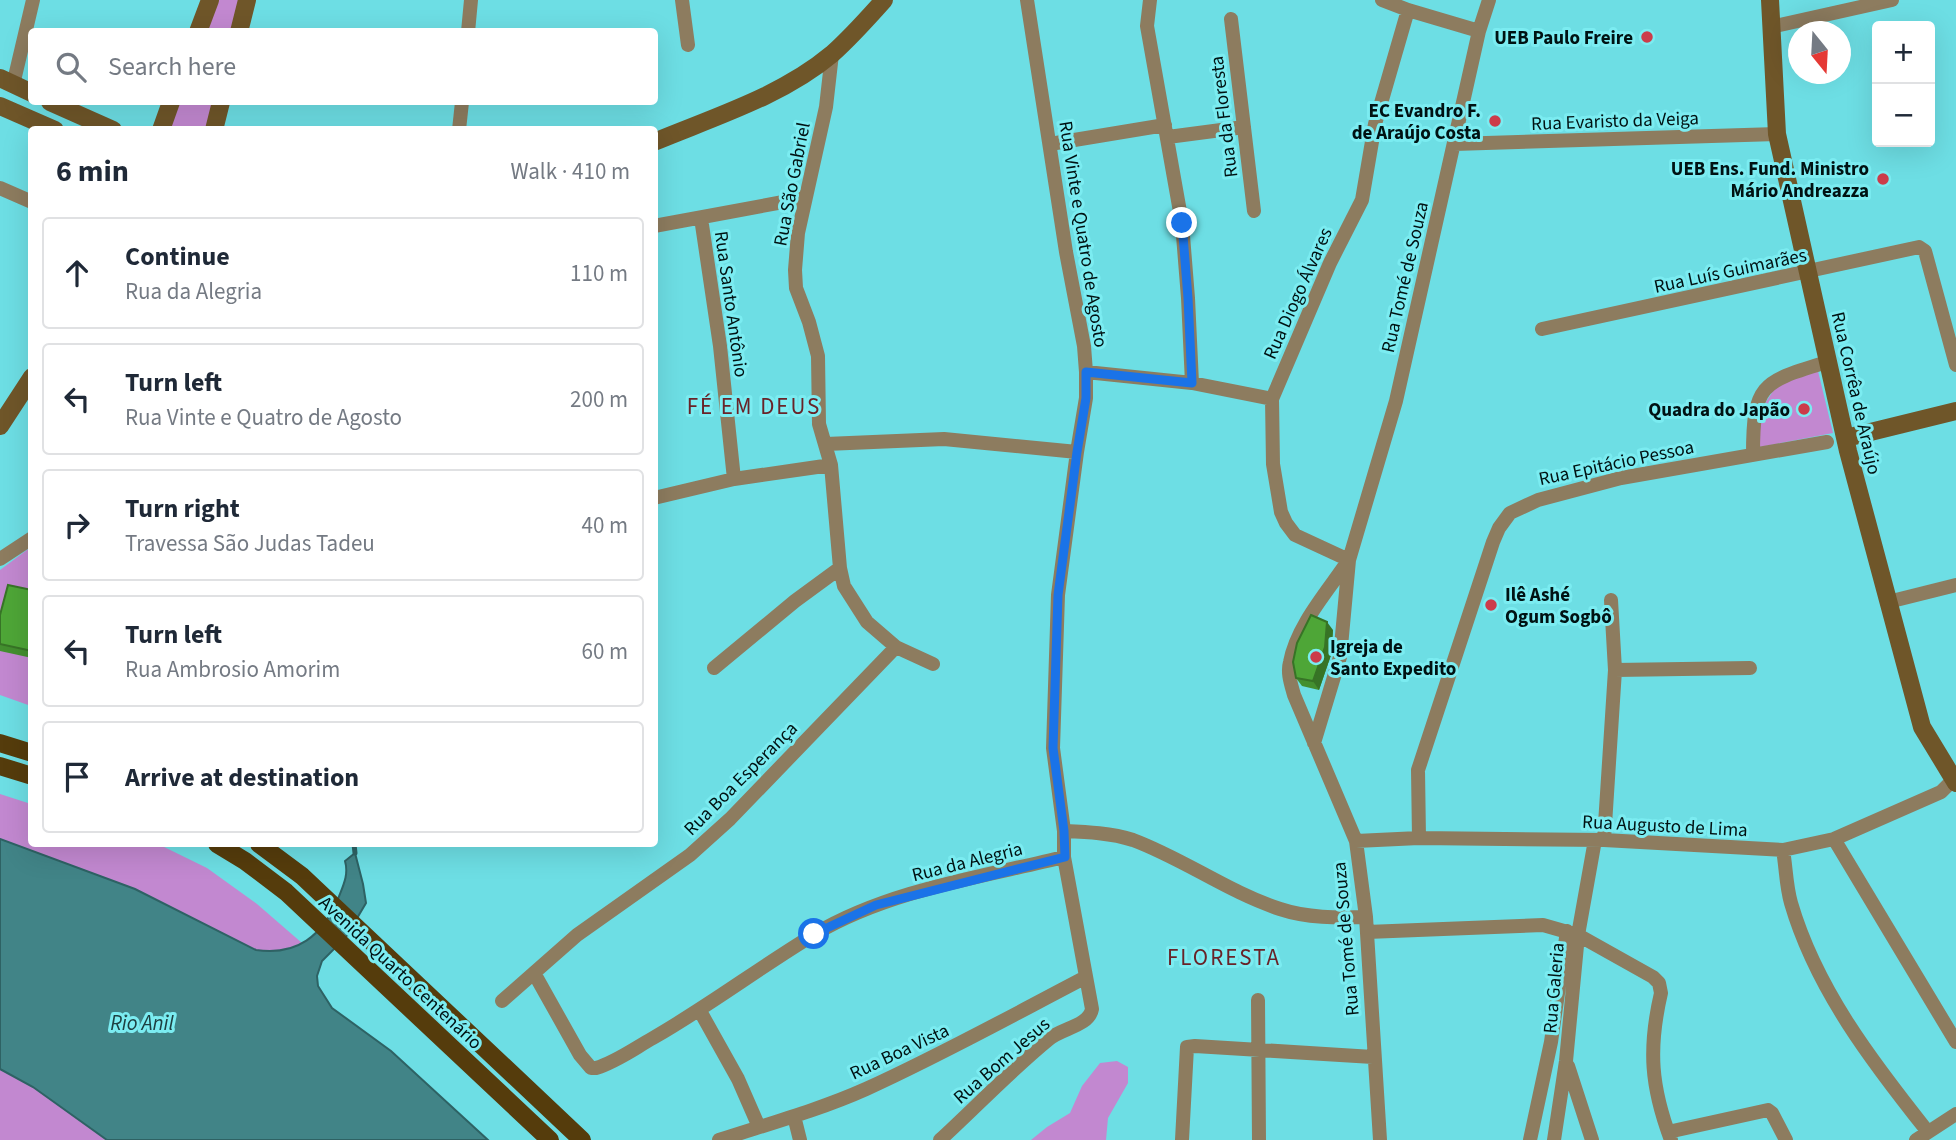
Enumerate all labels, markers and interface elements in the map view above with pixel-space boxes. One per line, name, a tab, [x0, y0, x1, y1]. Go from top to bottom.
north arrow	[1788, 21, 1851, 84]
map controls	[1872, 21, 1935, 147]
button: +	[1872, 21, 1935, 84]
place label: UEB Paulo Freire	[1494, 25, 1633, 52]
search box	[28, 28, 658, 105]
marker: UEB Paulo Freire	[1639, 29, 1655, 45]
icon: search	[52, 48, 90, 86]
text: Search here	[108, 48, 236, 85]
street label: Rua da Floresta	[1204, 55, 1245, 179]
button: −	[1872, 84, 1935, 147]
place label: EC Evandro F. de Araújo Costa	[1352, 98, 1481, 147]
street label: Rua Evaristo da Veiga	[1531, 105, 1699, 138]
marker: EC Evandro F. de Araújo Costa	[1487, 113, 1503, 129]
street label: Rua Vinte e Quatro de Agosto	[1051, 119, 1114, 349]
street label: Rua São Gabriel	[767, 120, 818, 249]
text: 6 min	[56, 150, 129, 193]
text: Walk · 410 m	[511, 155, 630, 188]
place label: UEB Ens. Fund. Ministro Mário Andreazza	[1671, 156, 1869, 205]
marker: UEB Ens. Fund. Ministro Mário Andreazza	[1875, 171, 1891, 187]
street label: Rua Tomé de Souza	[1375, 199, 1436, 356]
route end	[1166, 207, 1197, 238]
street label: Rua Diogo Álvares	[1257, 223, 1340, 364]
street label: Rua Santo Antônio	[707, 229, 754, 379]
text: Continue	[125, 238, 230, 275]
street label: Rua Luís Guimarães	[1651, 242, 1809, 301]
icon: ahead	[58, 254, 96, 292]
text: 110 m	[570, 257, 628, 290]
text: Rua da Alegria	[125, 275, 262, 308]
street label: Rua Corrêa de Araújo	[1824, 309, 1887, 477]
text: Turn left	[125, 364, 222, 401]
icon: left	[58, 380, 96, 418]
text: 200 m	[570, 383, 628, 416]
district label: FÉ EM DEUS	[687, 390, 821, 423]
place label: Quadra do Japão	[1648, 397, 1790, 424]
text: Rua Vinte e Quatro de Agosto	[125, 401, 402, 434]
marker: Quadra do Japão	[1796, 401, 1812, 417]
street label: Rua Epitácio Pessoa	[1536, 434, 1696, 493]
text: Turn right	[125, 490, 240, 527]
icon: right	[58, 506, 96, 544]
text: 40 m	[581, 509, 628, 542]
text: Travessa São Judas Tadeu	[125, 527, 375, 560]
place label: Ilê Ashé Ogum Sogbô	[1505, 582, 1612, 631]
marker: Ilê Ashé Ogum Sogbô	[1483, 597, 1499, 613]
text: Turn left	[125, 616, 222, 653]
icon: left	[58, 632, 96, 670]
place label: Igreja de Santo Expedito	[1330, 634, 1456, 683]
text: 60 m	[581, 635, 628, 668]
marker: Igreja de Santo Expedito	[1308, 649, 1324, 665]
text: Rua Ambrosio Amorim	[125, 653, 340, 686]
street label: Rua Boa Esperança	[678, 716, 804, 842]
icon: arrive	[58, 758, 96, 796]
text: Arrive at destination	[125, 759, 359, 796]
street label: Rua Augusto de Lima	[1581, 809, 1748, 844]
street label: Rua da Alegria	[909, 836, 1026, 889]
street label: Rua Tomé de Souza	[1326, 861, 1367, 1017]
street label: Avenida Quarto Centenário	[312, 890, 488, 1056]
route start	[798, 918, 829, 949]
district label: FLORESTA	[1167, 941, 1281, 974]
street label: Rua Galeria	[1537, 942, 1572, 1035]
water label: Rio Anil	[110, 1008, 175, 1038]
street label: Rua Bom Jesus	[948, 1011, 1056, 1111]
street label: Rua Boa Vista	[846, 1018, 954, 1087]

